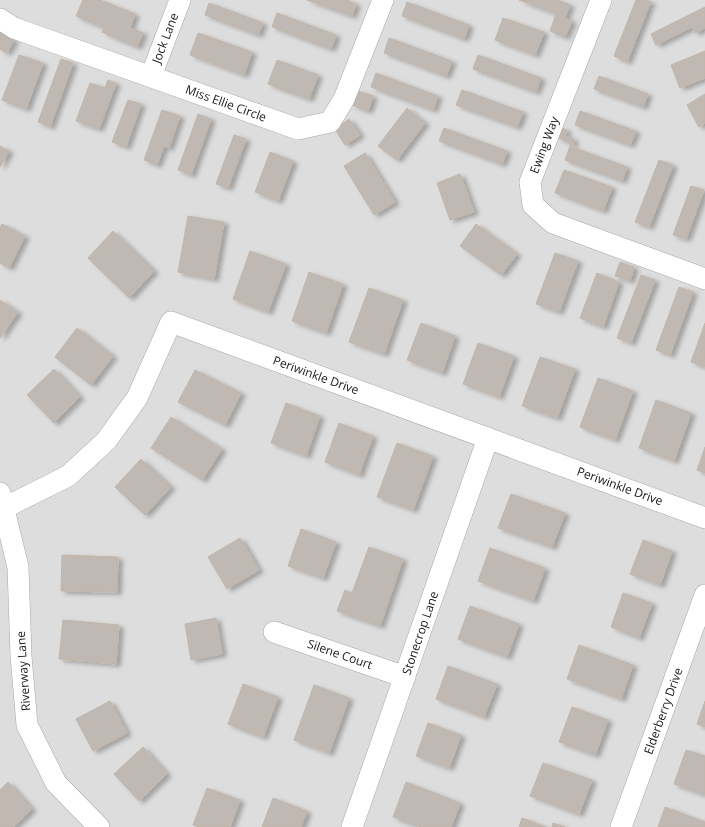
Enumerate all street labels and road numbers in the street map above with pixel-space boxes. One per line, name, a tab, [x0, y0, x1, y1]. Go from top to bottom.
street label: Jock Lane	[147, 10, 182, 67]
street label: Miss Ellie Circle	[183, 80, 269, 126]
street label: Ewing Way	[525, 113, 563, 176]
street label: Periwinkle Drive	[271, 352, 362, 398]
street label: Periwinkle Drive	[575, 463, 666, 509]
street label: Stonecrop Lane	[398, 589, 442, 677]
street label: Riverway Lane	[12, 630, 34, 712]
street label: Silene Court	[305, 635, 375, 673]
street label: Elderberry Drive	[639, 665, 687, 757]

